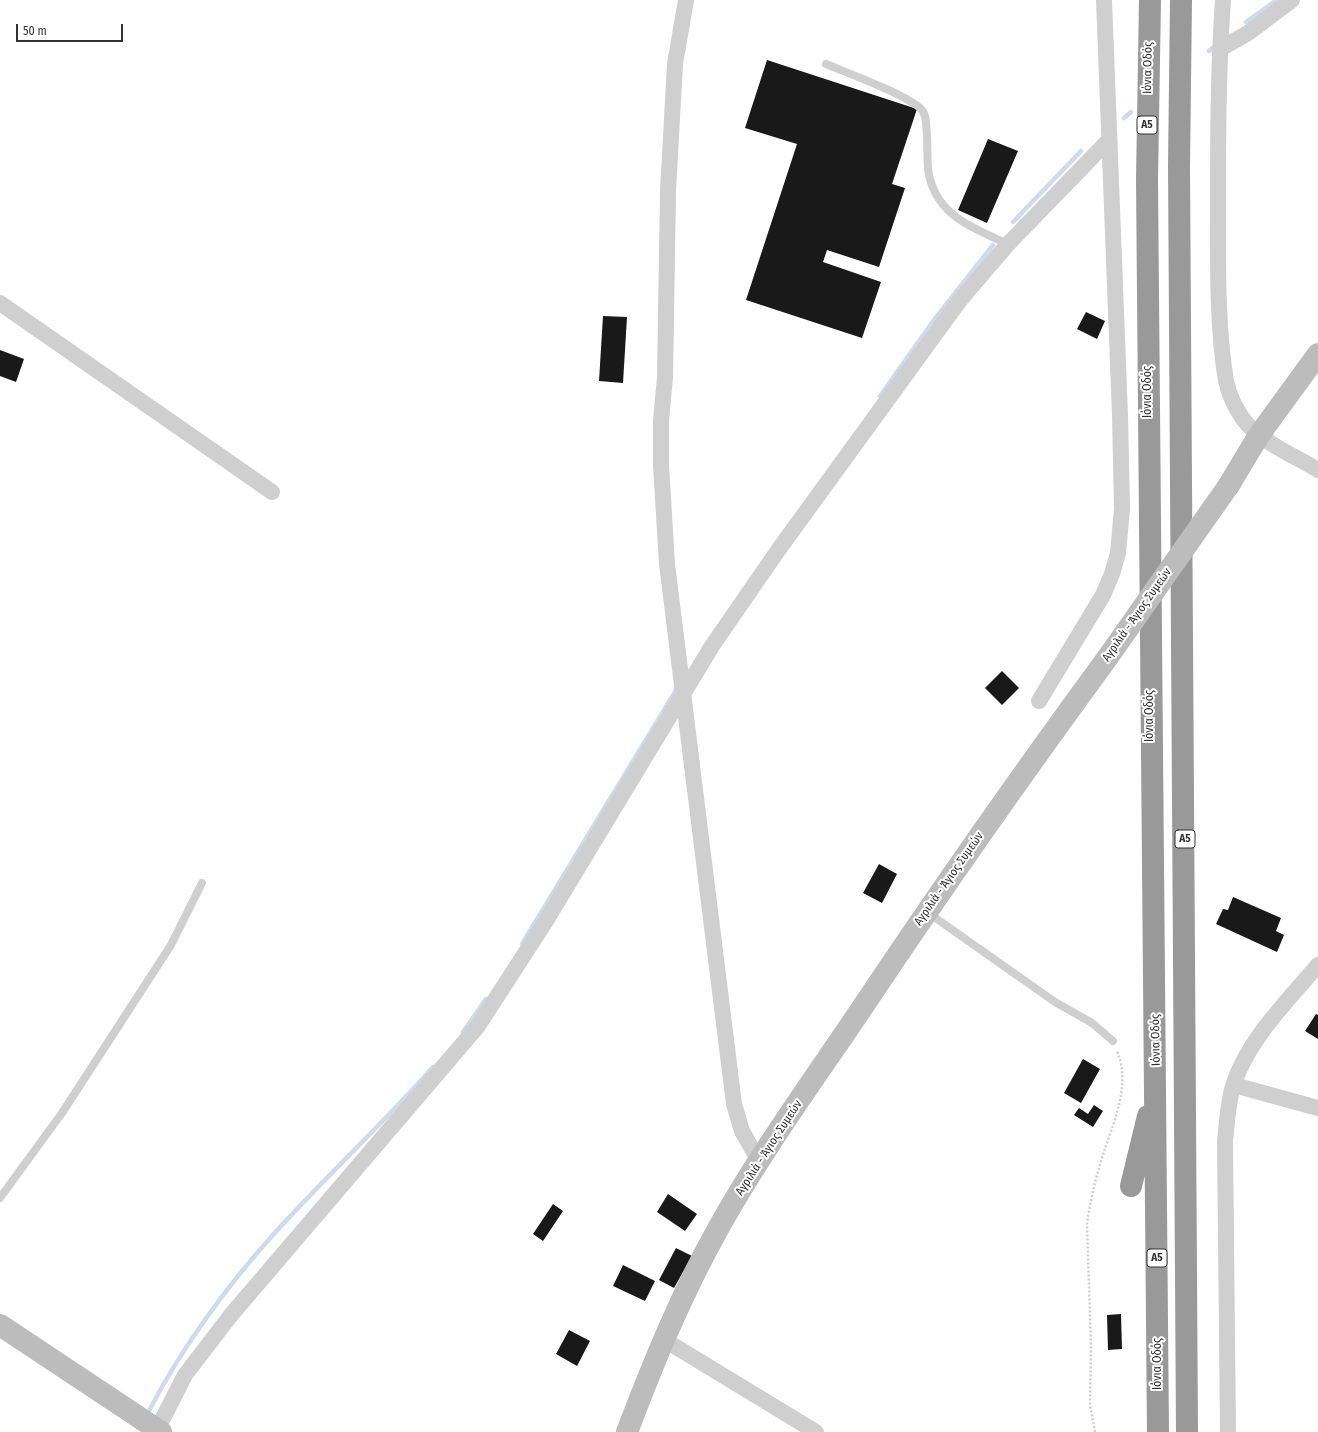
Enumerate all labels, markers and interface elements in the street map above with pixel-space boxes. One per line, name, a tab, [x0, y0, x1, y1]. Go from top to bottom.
scale bar	[18, 16, 125, 42]
text: 50 m	[23, 24, 47, 38]
street label: Ιόνια Οδός	[1140, 42, 1156, 94]
road number: Α5	[1137, 116, 1157, 134]
street label: Ιόνια Οδός	[1141, 366, 1155, 418]
street label: Αγριλιά - Άγιος Συμεών	[1099, 565, 1175, 665]
street label: Ιόνια Οδός	[1143, 690, 1157, 742]
street label: Αγριλιά - Άγιος Συμεών	[911, 829, 987, 929]
road number: Α5	[1175, 830, 1195, 848]
street label: Ιόνια Οδός	[1148, 1014, 1164, 1066]
street label: Αγριλιά - Άγιος Συμεών	[733, 1098, 805, 1198]
road number: Α5	[1147, 1249, 1167, 1267]
street label: Ιόνια Οδός	[1151, 1338, 1165, 1390]

